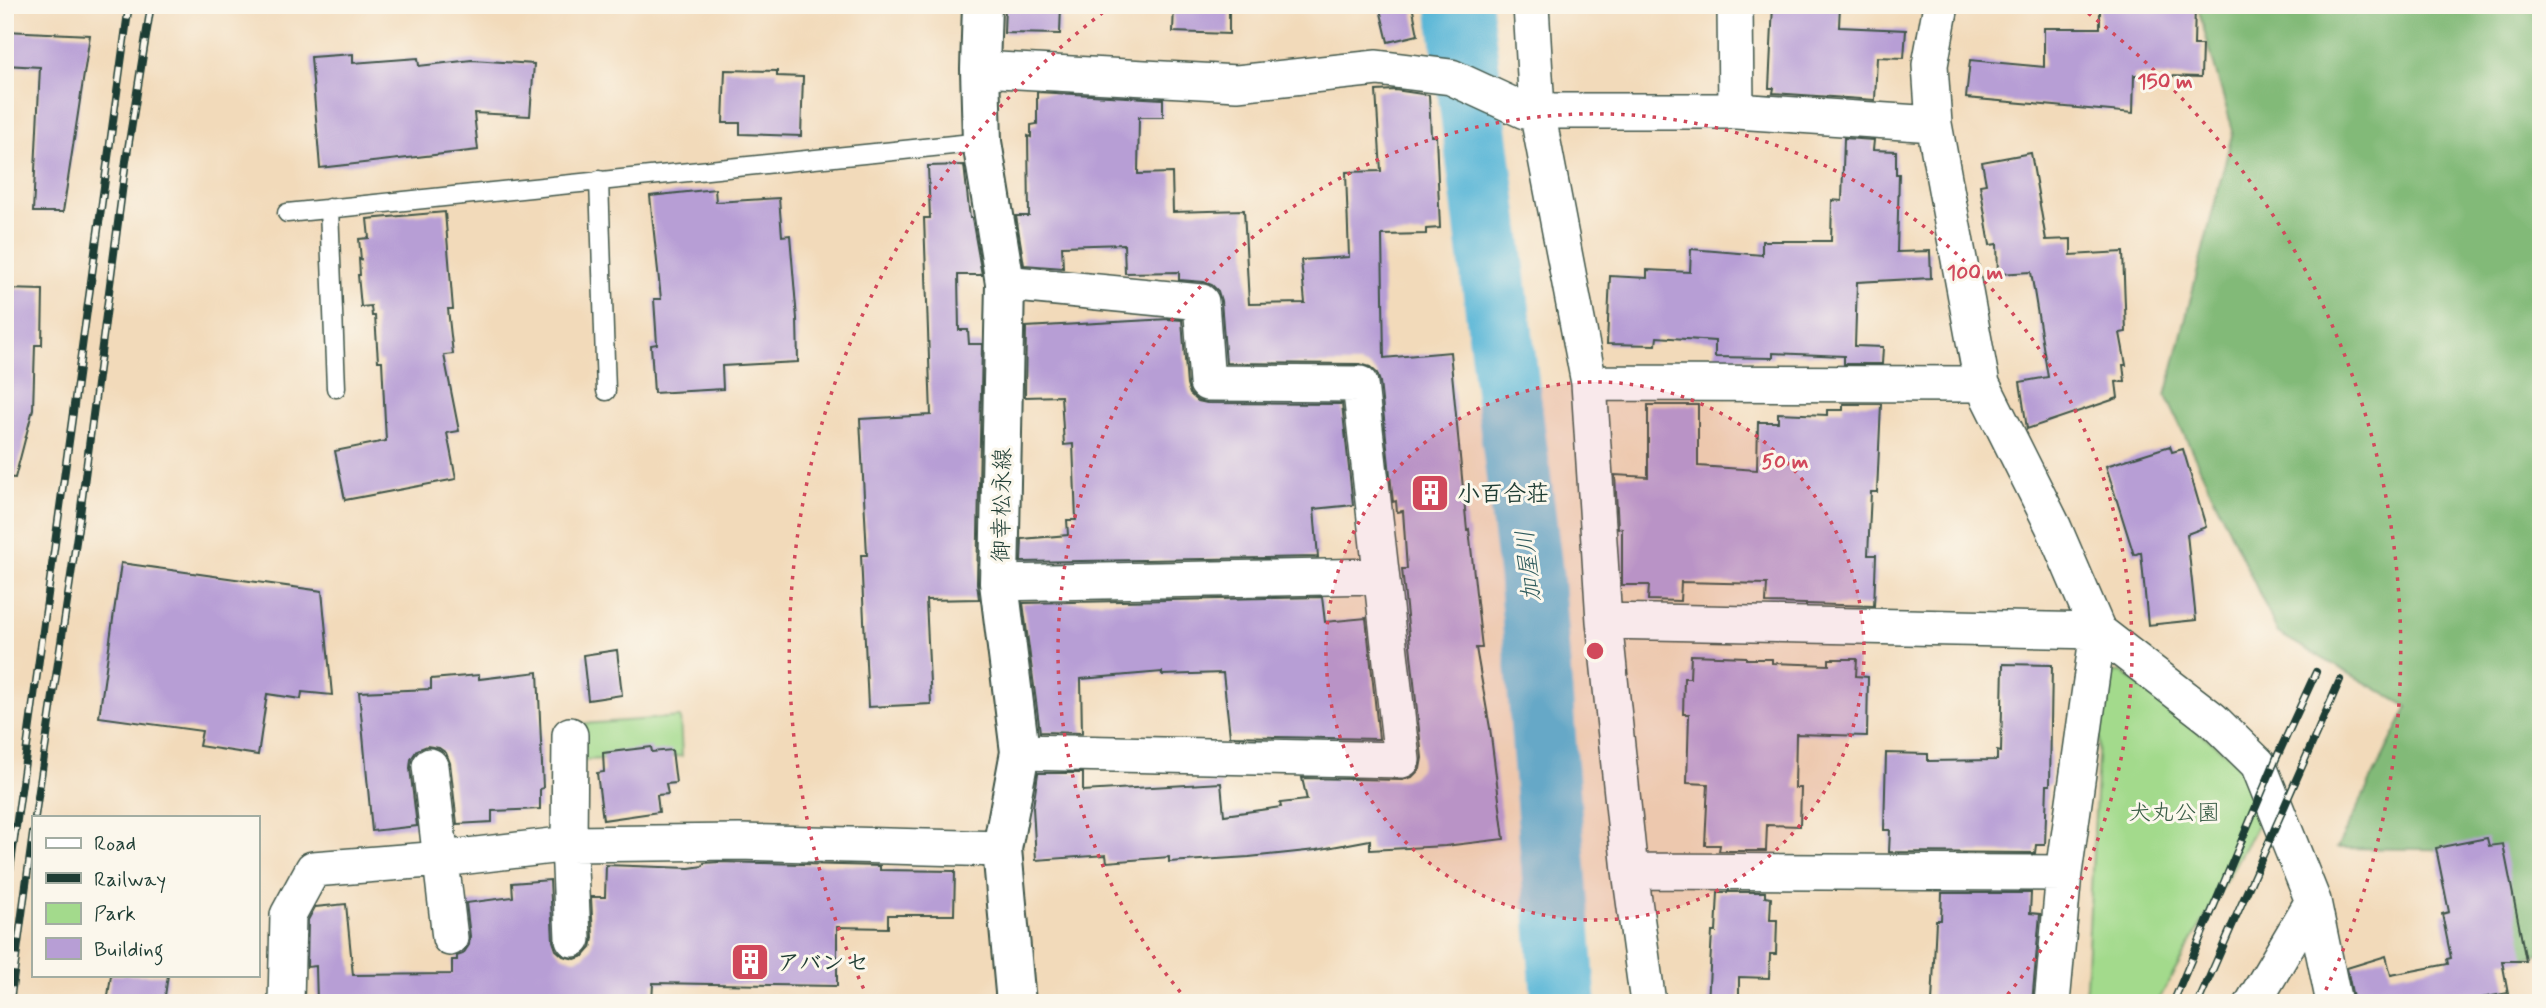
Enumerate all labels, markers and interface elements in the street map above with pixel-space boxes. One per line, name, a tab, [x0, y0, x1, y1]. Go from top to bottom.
text: 150 m	[2137, 68, 2193, 96]
text: 100 m	[1947, 259, 2003, 287]
street label: 御幸松永線	[987, 447, 1019, 563]
text: 50 m	[1762, 448, 1809, 476]
building icon: 小百合荘	[1409, 472, 1451, 514]
place label: 小百合荘	[1457, 480, 1549, 510]
water label: 加屋川	[1510, 528, 1549, 603]
centre of rings	[1583, 639, 1607, 663]
park label: 犬丸公園	[2128, 799, 2220, 829]
legend	[32, 816, 259, 976]
text: Road	[94, 830, 136, 858]
text: Railway	[94, 866, 166, 894]
text: Park	[94, 900, 136, 928]
text: Building	[94, 936, 164, 966]
building icon: アバンセ	[729, 941, 771, 983]
place label: アバンセ	[777, 949, 869, 979]

